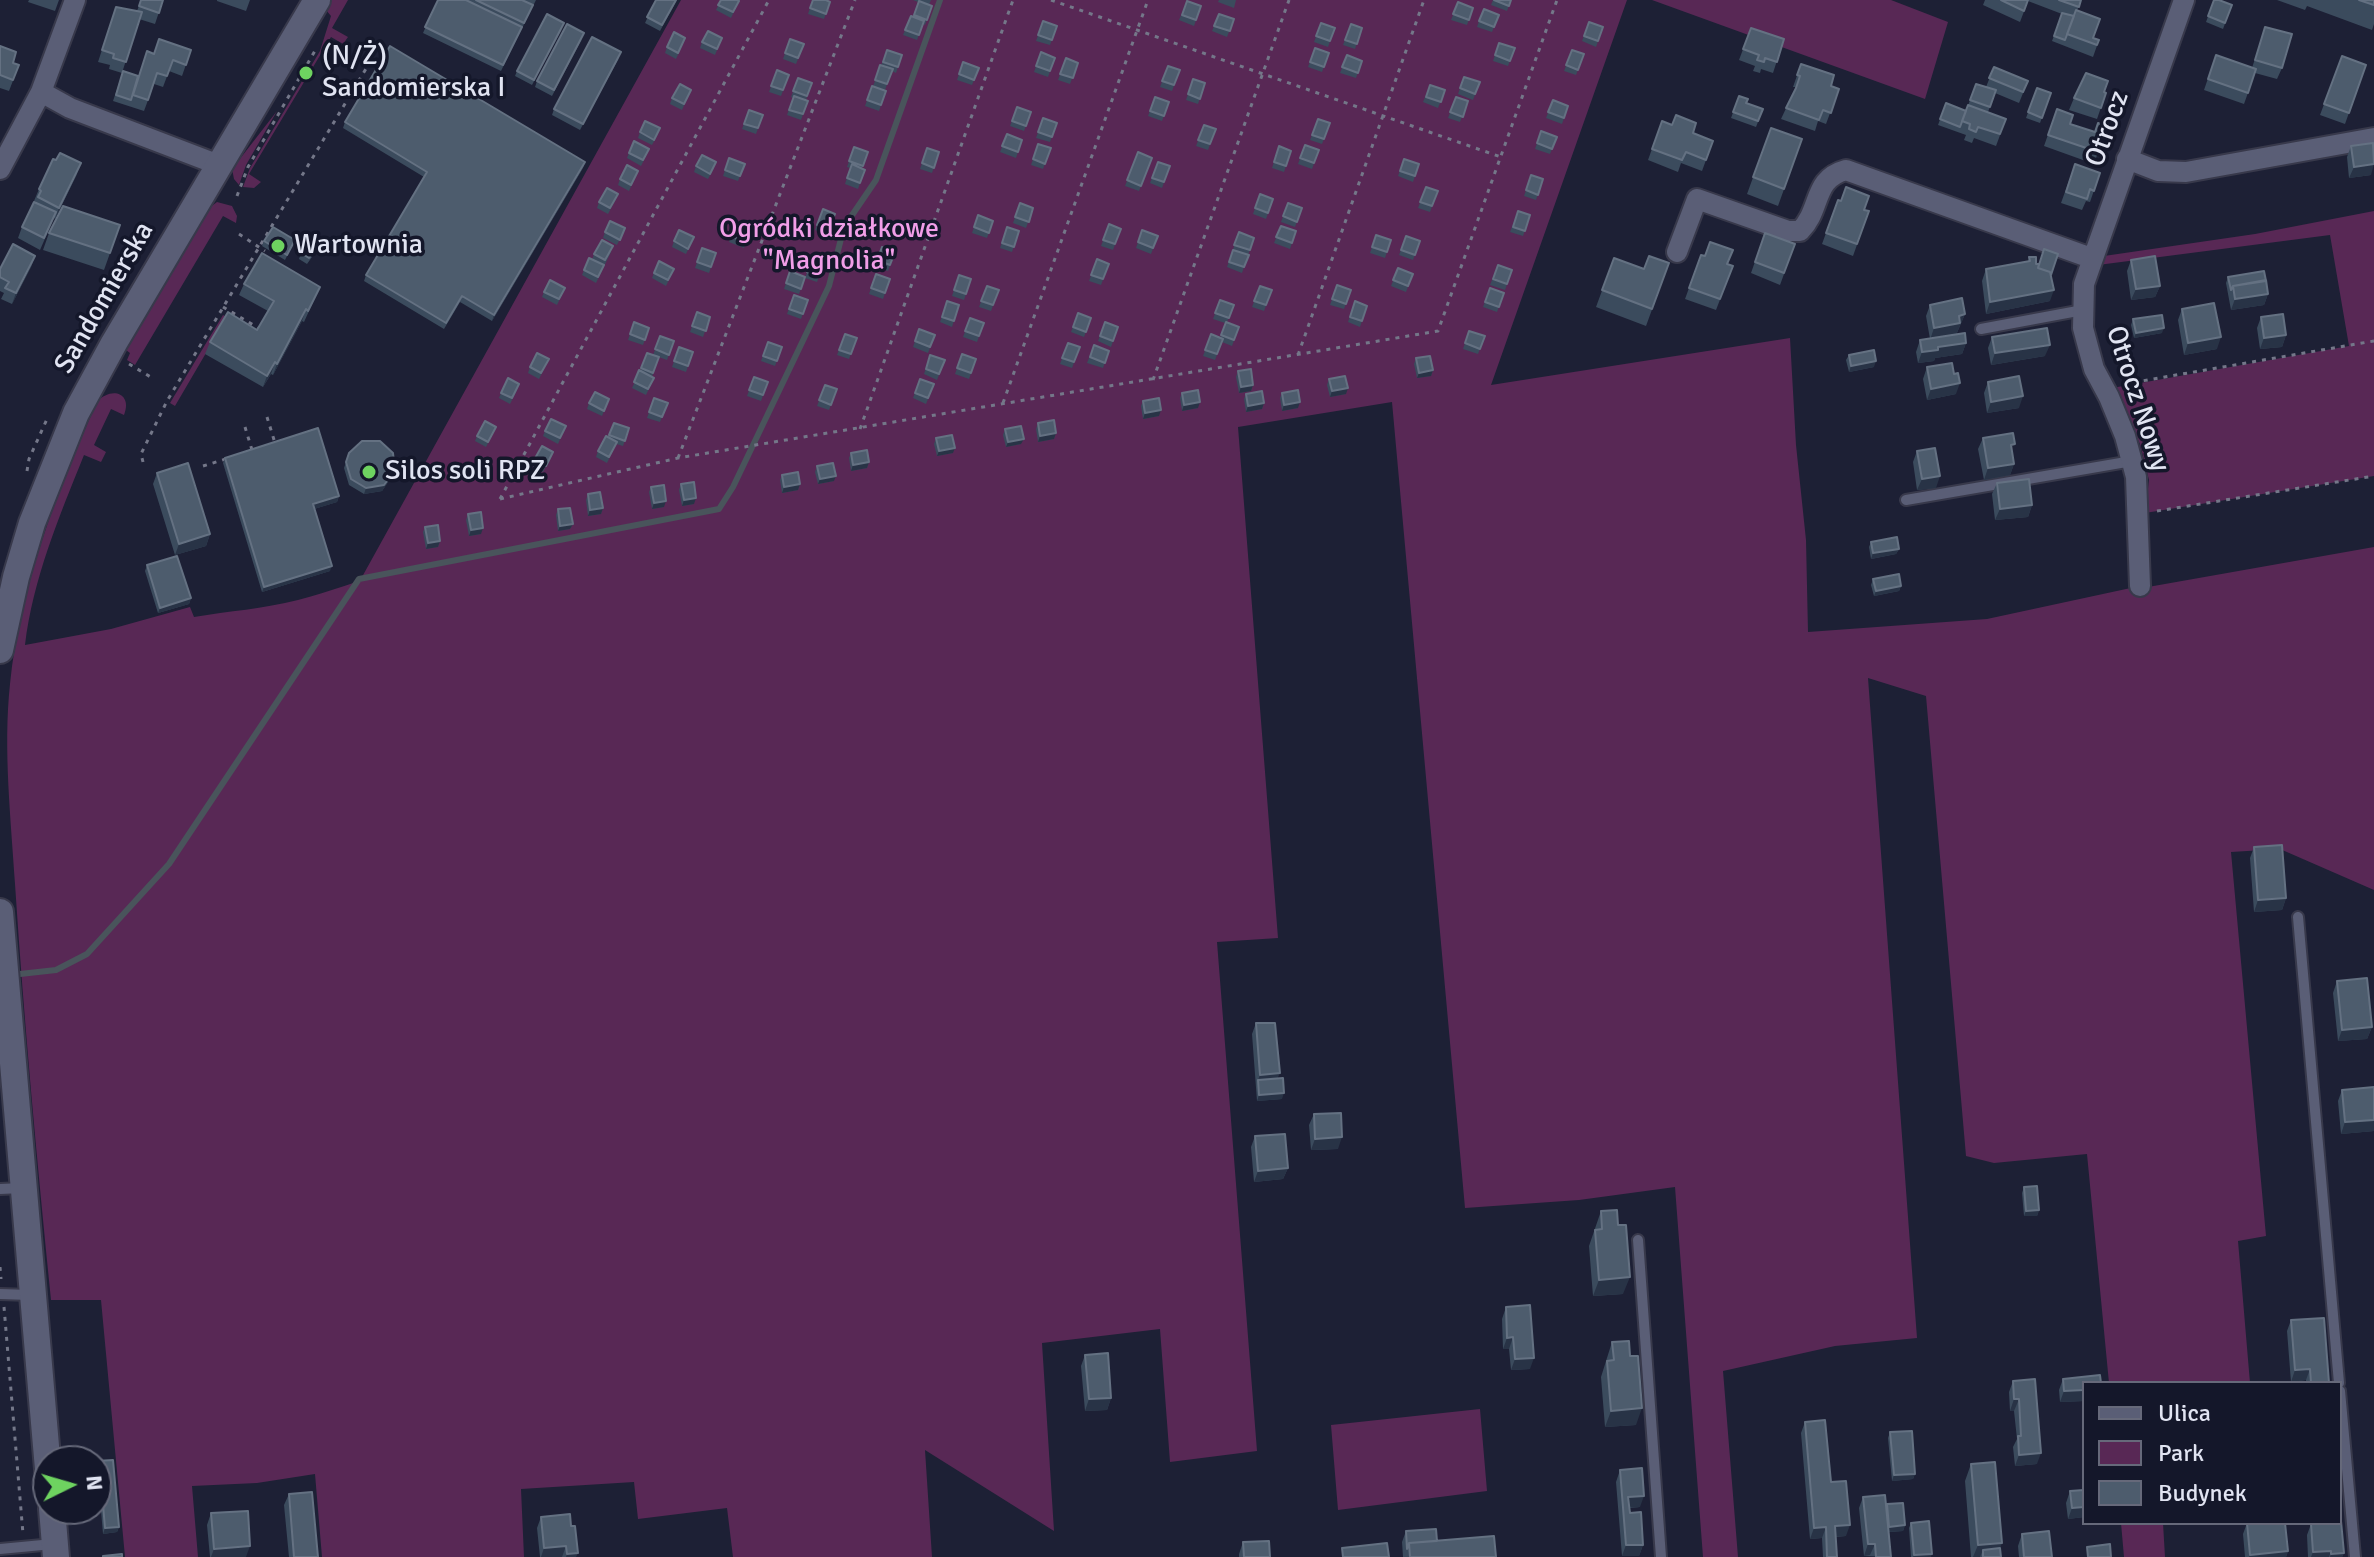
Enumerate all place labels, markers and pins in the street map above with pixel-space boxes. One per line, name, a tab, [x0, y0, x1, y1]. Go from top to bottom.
place label: (N/Ż) Sandomierska I	[322, 40, 506, 106]
marker: (N/Ż) Sandomierska I	[297, 64, 315, 82]
place label: Wartownia	[294, 229, 423, 263]
marker: Wartownia	[269, 237, 287, 255]
place label: Silos soli RPZ	[385, 455, 545, 489]
marker: Silos soli RPZ	[360, 463, 378, 481]

